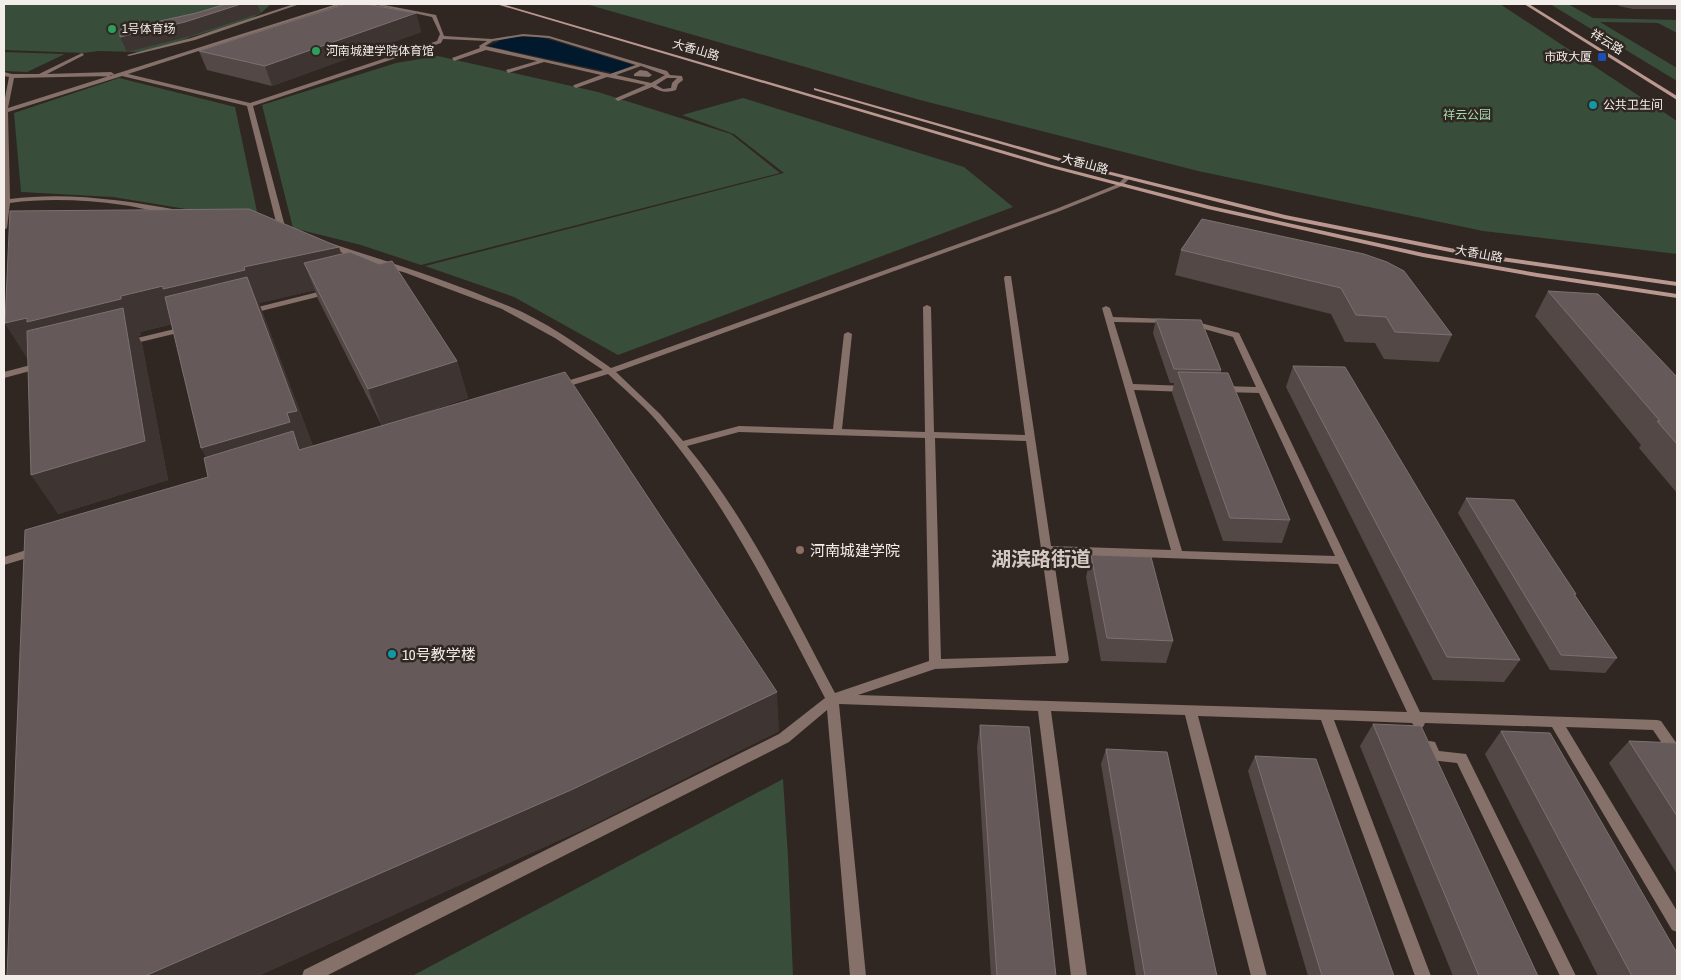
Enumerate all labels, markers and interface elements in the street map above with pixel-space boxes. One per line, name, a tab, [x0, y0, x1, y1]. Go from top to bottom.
place label: 1号体育场	[122, 21, 175, 37]
marker: 1号体育场	[106, 23, 118, 35]
street label: 祥云路	[1587, 26, 1627, 58]
street label: 大香山路	[671, 36, 721, 64]
place label: 河南城建学院体育馆	[326, 43, 434, 59]
marker: 河南城建学院体育馆	[310, 45, 322, 57]
place label: 市政大厦	[1544, 49, 1592, 65]
marker: 市政大厦	[1596, 51, 1608, 63]
place label: 公共卫生间	[1603, 97, 1663, 113]
marker: 公共卫生间	[1587, 99, 1599, 111]
park label: 祥云公园	[1443, 107, 1491, 123]
street label: 大香山路	[1060, 150, 1110, 178]
street label: 大香山路	[1454, 242, 1504, 266]
place label: 河南城建学院	[810, 540, 900, 561]
marker: 河南城建学院	[794, 544, 806, 556]
district label: 湖滨路街道	[991, 545, 1091, 572]
place label: 10号教学楼	[402, 644, 476, 665]
marker: 10号教学楼	[386, 648, 398, 660]

